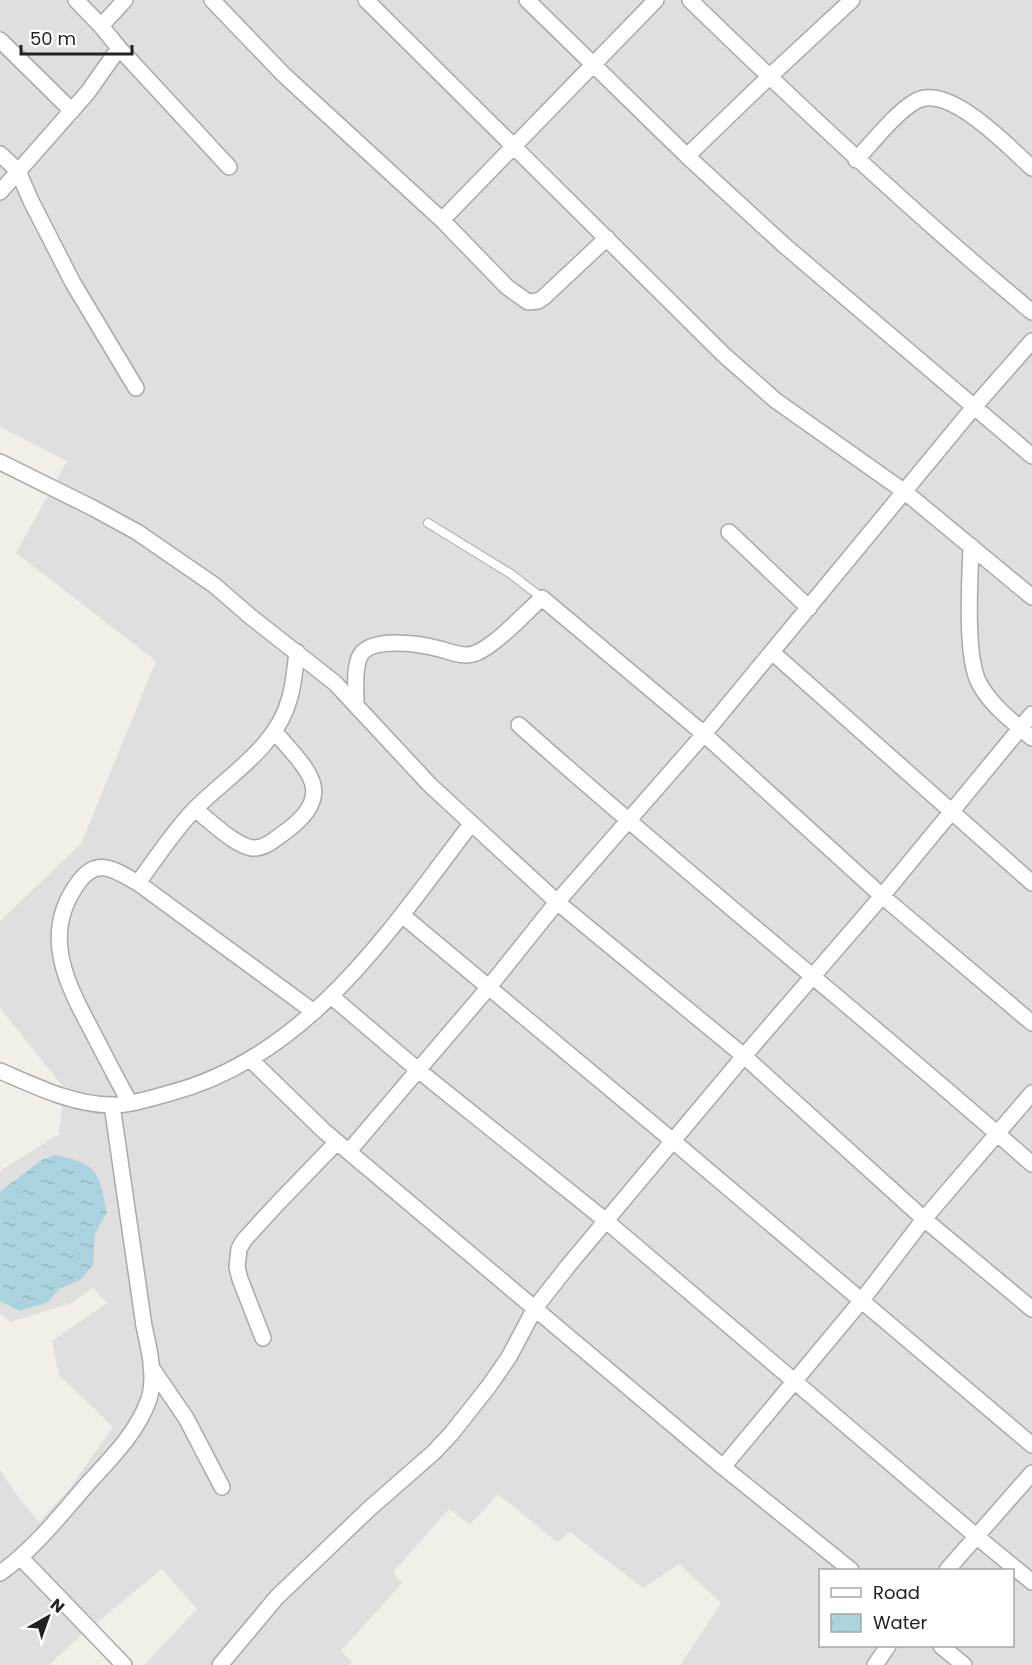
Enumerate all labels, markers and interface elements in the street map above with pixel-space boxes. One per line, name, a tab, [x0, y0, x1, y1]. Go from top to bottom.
scale bar	[21, 18, 132, 56]
text: 50 m	[30, 26, 76, 51]
legend	[819, 1569, 1014, 1647]
text: Road	[873, 1580, 920, 1605]
north arrow	[18, 1587, 78, 1647]
text: N	[45, 1593, 69, 1619]
text: Water	[873, 1610, 927, 1635]

